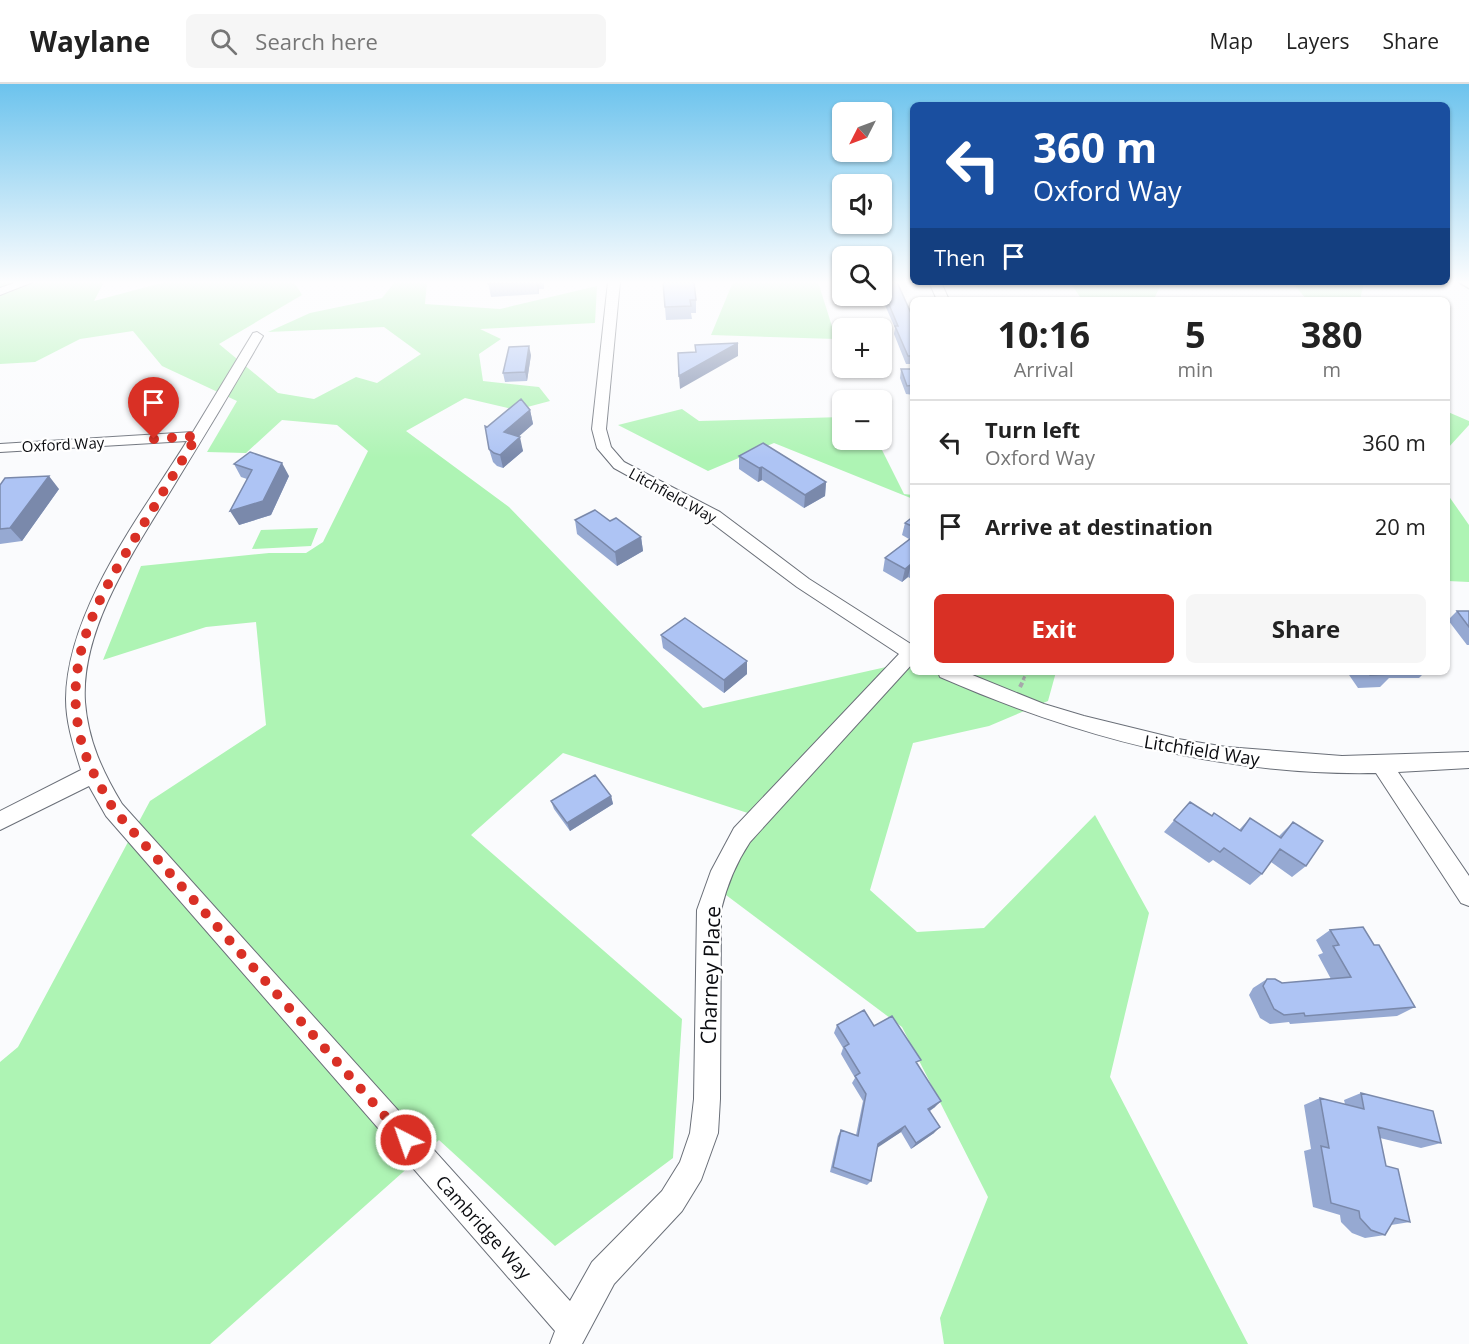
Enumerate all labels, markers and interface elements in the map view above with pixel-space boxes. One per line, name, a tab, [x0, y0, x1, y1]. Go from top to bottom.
search box	[186, 14, 606, 68]
text: Waylane	[30, 22, 150, 60]
icon: search	[207, 25, 240, 58]
text: Search here	[255, 26, 378, 56]
text: Map	[1210, 27, 1253, 55]
text: Layers	[1286, 27, 1350, 55]
text: Share	[1383, 27, 1439, 55]
north arrow	[832, 102, 892, 162]
map controls	[832, 102, 892, 450]
text: 360 m	[1033, 118, 1157, 175]
icon: left	[934, 126, 1012, 204]
text: Oxford Way	[1033, 172, 1182, 209]
button: sound	[832, 174, 892, 234]
icon: arrive	[997, 240, 1030, 273]
text: Then	[934, 242, 985, 272]
button: search	[832, 246, 892, 306]
text: 10:16	[997, 310, 1090, 359]
text: 5	[1185, 310, 1206, 359]
text: 380	[1301, 310, 1363, 359]
button: +	[832, 318, 892, 378]
text: Arrival	[1014, 356, 1074, 383]
text: min	[1177, 356, 1213, 383]
text: m	[1322, 356, 1341, 383]
pin	[128, 377, 179, 439]
icon: arrive	[137, 386, 170, 419]
button: −	[832, 390, 892, 450]
text: Turn left	[985, 414, 1080, 444]
icon: left	[934, 426, 967, 459]
text: 360 m	[1362, 427, 1426, 457]
street label: Oxford Way	[21, 432, 105, 456]
text: Oxford Way	[985, 444, 1095, 471]
street label: Litchfield Way	[626, 463, 721, 528]
icon: arrive	[934, 510, 967, 543]
text: Arrive at destination	[985, 511, 1213, 541]
text: 20 m	[1375, 511, 1426, 541]
button: Exit	[934, 594, 1174, 663]
button: Share	[1186, 594, 1426, 663]
street label: Litchfield Way	[1143, 729, 1262, 771]
street label: Charney Place	[694, 905, 726, 1045]
position arrow	[374, 1108, 438, 1172]
street label: Cambridge Way	[431, 1170, 538, 1285]

